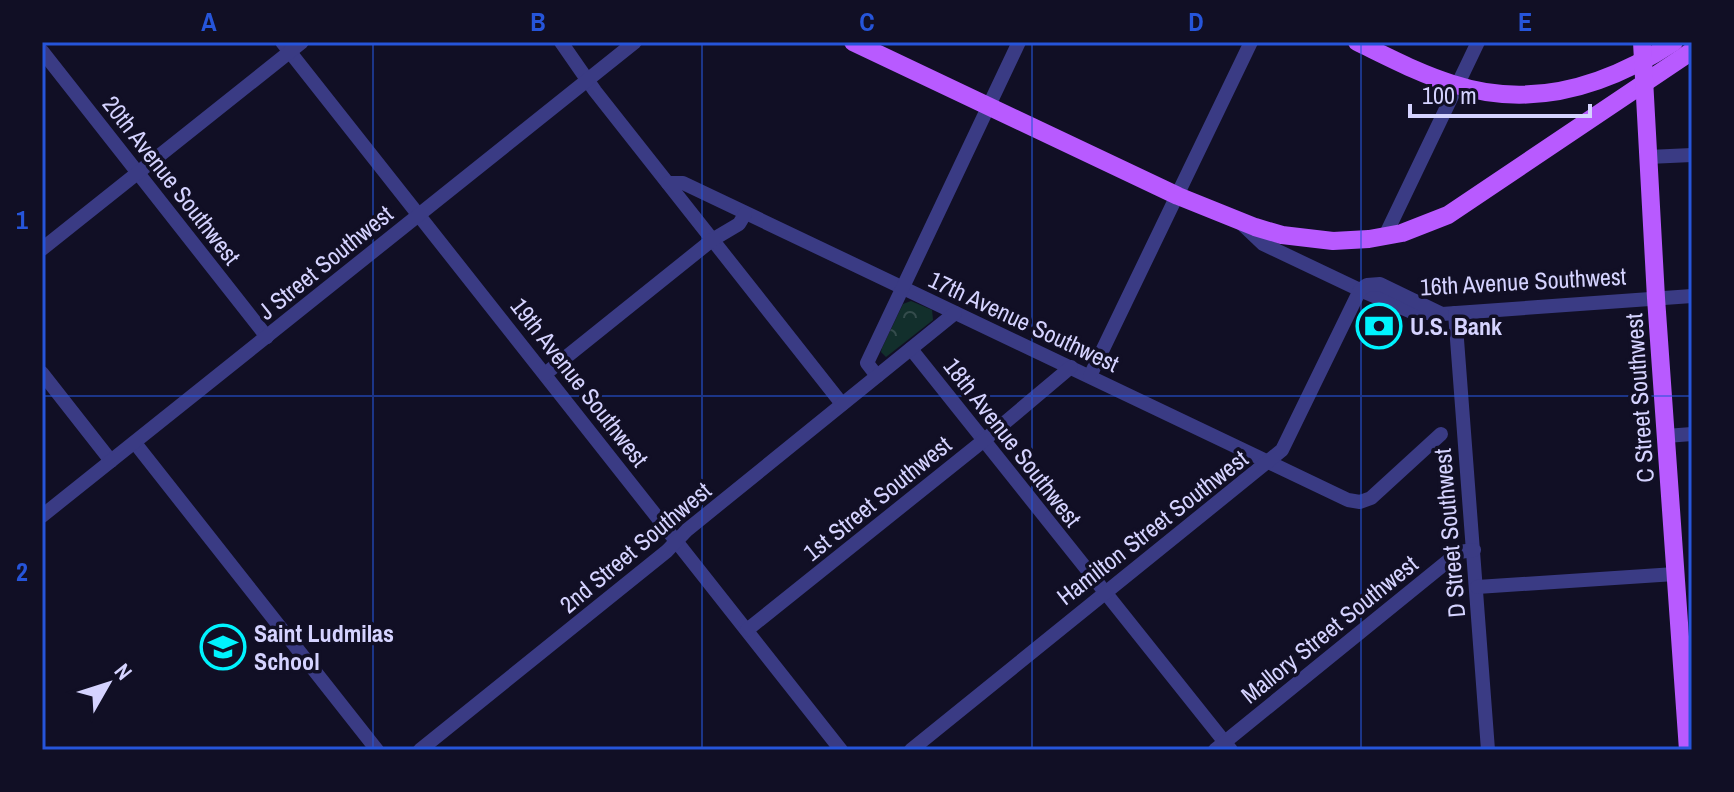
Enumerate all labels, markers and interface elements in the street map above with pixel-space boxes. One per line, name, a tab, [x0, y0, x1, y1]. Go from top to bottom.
text: A	[201, 4, 217, 39]
text: B	[530, 4, 546, 39]
text: C	[859, 4, 875, 39]
text: D	[1188, 4, 1204, 39]
text: E	[1518, 4, 1532, 39]
scale bar	[1410, 68, 1590, 118]
text: 100 m	[1422, 79, 1477, 111]
street label: 20th Avenue Southwest	[96, 89, 248, 272]
street label: J Street Southwest	[251, 197, 400, 326]
text: 1	[16, 202, 28, 237]
street label: 16th Avenue Southwest	[1419, 260, 1627, 302]
street label: 17th Avenue Southwest	[924, 263, 1125, 379]
street label: 19th Avenue Southwest	[504, 291, 656, 474]
bank icon: U.S. Bank	[1355, 302, 1403, 350]
place label: U.S. Bank	[1410, 310, 1502, 342]
street label: C Street Southwest	[1617, 312, 1661, 484]
street label: 18th Avenue Southwest	[937, 351, 1089, 534]
street label: 1st Street Southwest	[796, 428, 958, 568]
street label: Hamilton Street Southwest	[1050, 442, 1254, 612]
street label: D Street Southwest	[1426, 447, 1472, 619]
street label: 2nd Street Southwest	[553, 474, 718, 620]
street label: Mallory Street Southwest	[1234, 547, 1424, 710]
text: 2	[16, 554, 28, 589]
place label: Saint Ludmilas School	[254, 617, 394, 677]
school or university icon: Saint Ludmilas School	[199, 623, 247, 671]
north arrow	[68, 644, 148, 724]
text: N	[108, 657, 139, 686]

